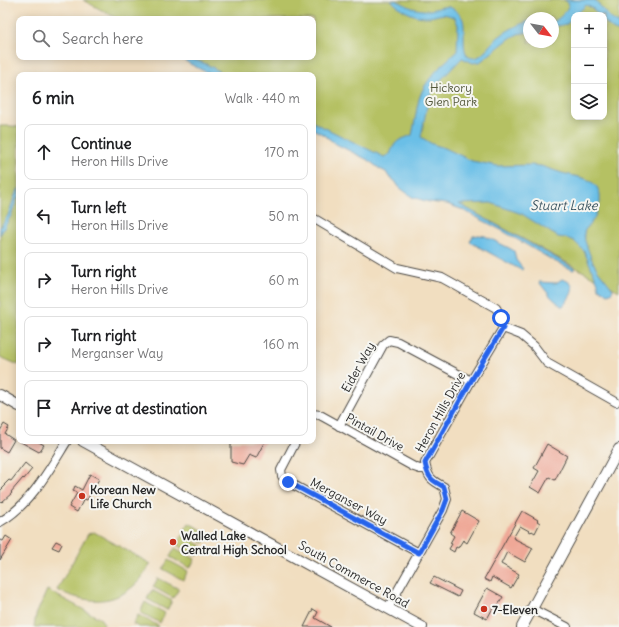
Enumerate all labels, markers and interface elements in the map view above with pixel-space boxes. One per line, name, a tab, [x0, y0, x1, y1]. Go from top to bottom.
north arrow	[523, 12, 559, 48]
map controls	[571, 12, 607, 120]
button: +	[571, 12, 607, 48]
search box	[16, 16, 316, 60]
icon: search	[30, 27, 52, 49]
text: Search here	[62, 29, 143, 48]
button: −	[571, 48, 607, 84]
park label: Hickory Glen Park	[425, 80, 477, 109]
button: layers	[571, 84, 607, 120]
text: 6 min	[32, 87, 74, 109]
text: Walk · 440 m	[224, 90, 300, 107]
text: Continue	[71, 134, 132, 153]
icon: ahead	[33, 141, 55, 163]
text: 170 m	[264, 144, 299, 161]
text: Heron Hills Drive	[71, 153, 168, 170]
water label: Stuart Lake	[530, 197, 599, 214]
text: Turn left	[71, 198, 126, 217]
icon: left	[33, 205, 55, 227]
text: 50 m	[268, 208, 299, 225]
text: Heron Hills Drive	[71, 217, 168, 234]
text: Turn right	[71, 262, 136, 281]
icon: right	[33, 269, 55, 291]
text: 60 m	[268, 272, 299, 289]
text: Heron Hills Drive	[71, 281, 168, 298]
route start	[492, 309, 510, 327]
text: Turn right	[71, 326, 136, 345]
icon: right	[33, 333, 55, 355]
text: 160 m	[263, 336, 299, 353]
street label: Eider Way	[338, 339, 378, 395]
text: Merganser Way	[71, 345, 163, 362]
street label: Heron Hills Drive	[412, 369, 468, 455]
icon: arrive	[33, 397, 55, 419]
text: Arrive at destination	[71, 399, 207, 418]
street label: Pintail Drive	[343, 410, 407, 454]
route end	[279, 473, 297, 491]
street label: Merganser Way	[308, 474, 390, 528]
place label: Korean New Life Church	[90, 482, 156, 511]
marker: Korean New Life Church	[77, 491, 87, 501]
place label: Walled Lake Central High School	[181, 528, 287, 558]
marker: Walled Lake Central High School	[168, 537, 178, 547]
street label: South Commerce Road	[296, 537, 412, 611]
place label: 7-Eleven	[492, 602, 538, 617]
marker: 7-Eleven	[479, 604, 489, 614]

